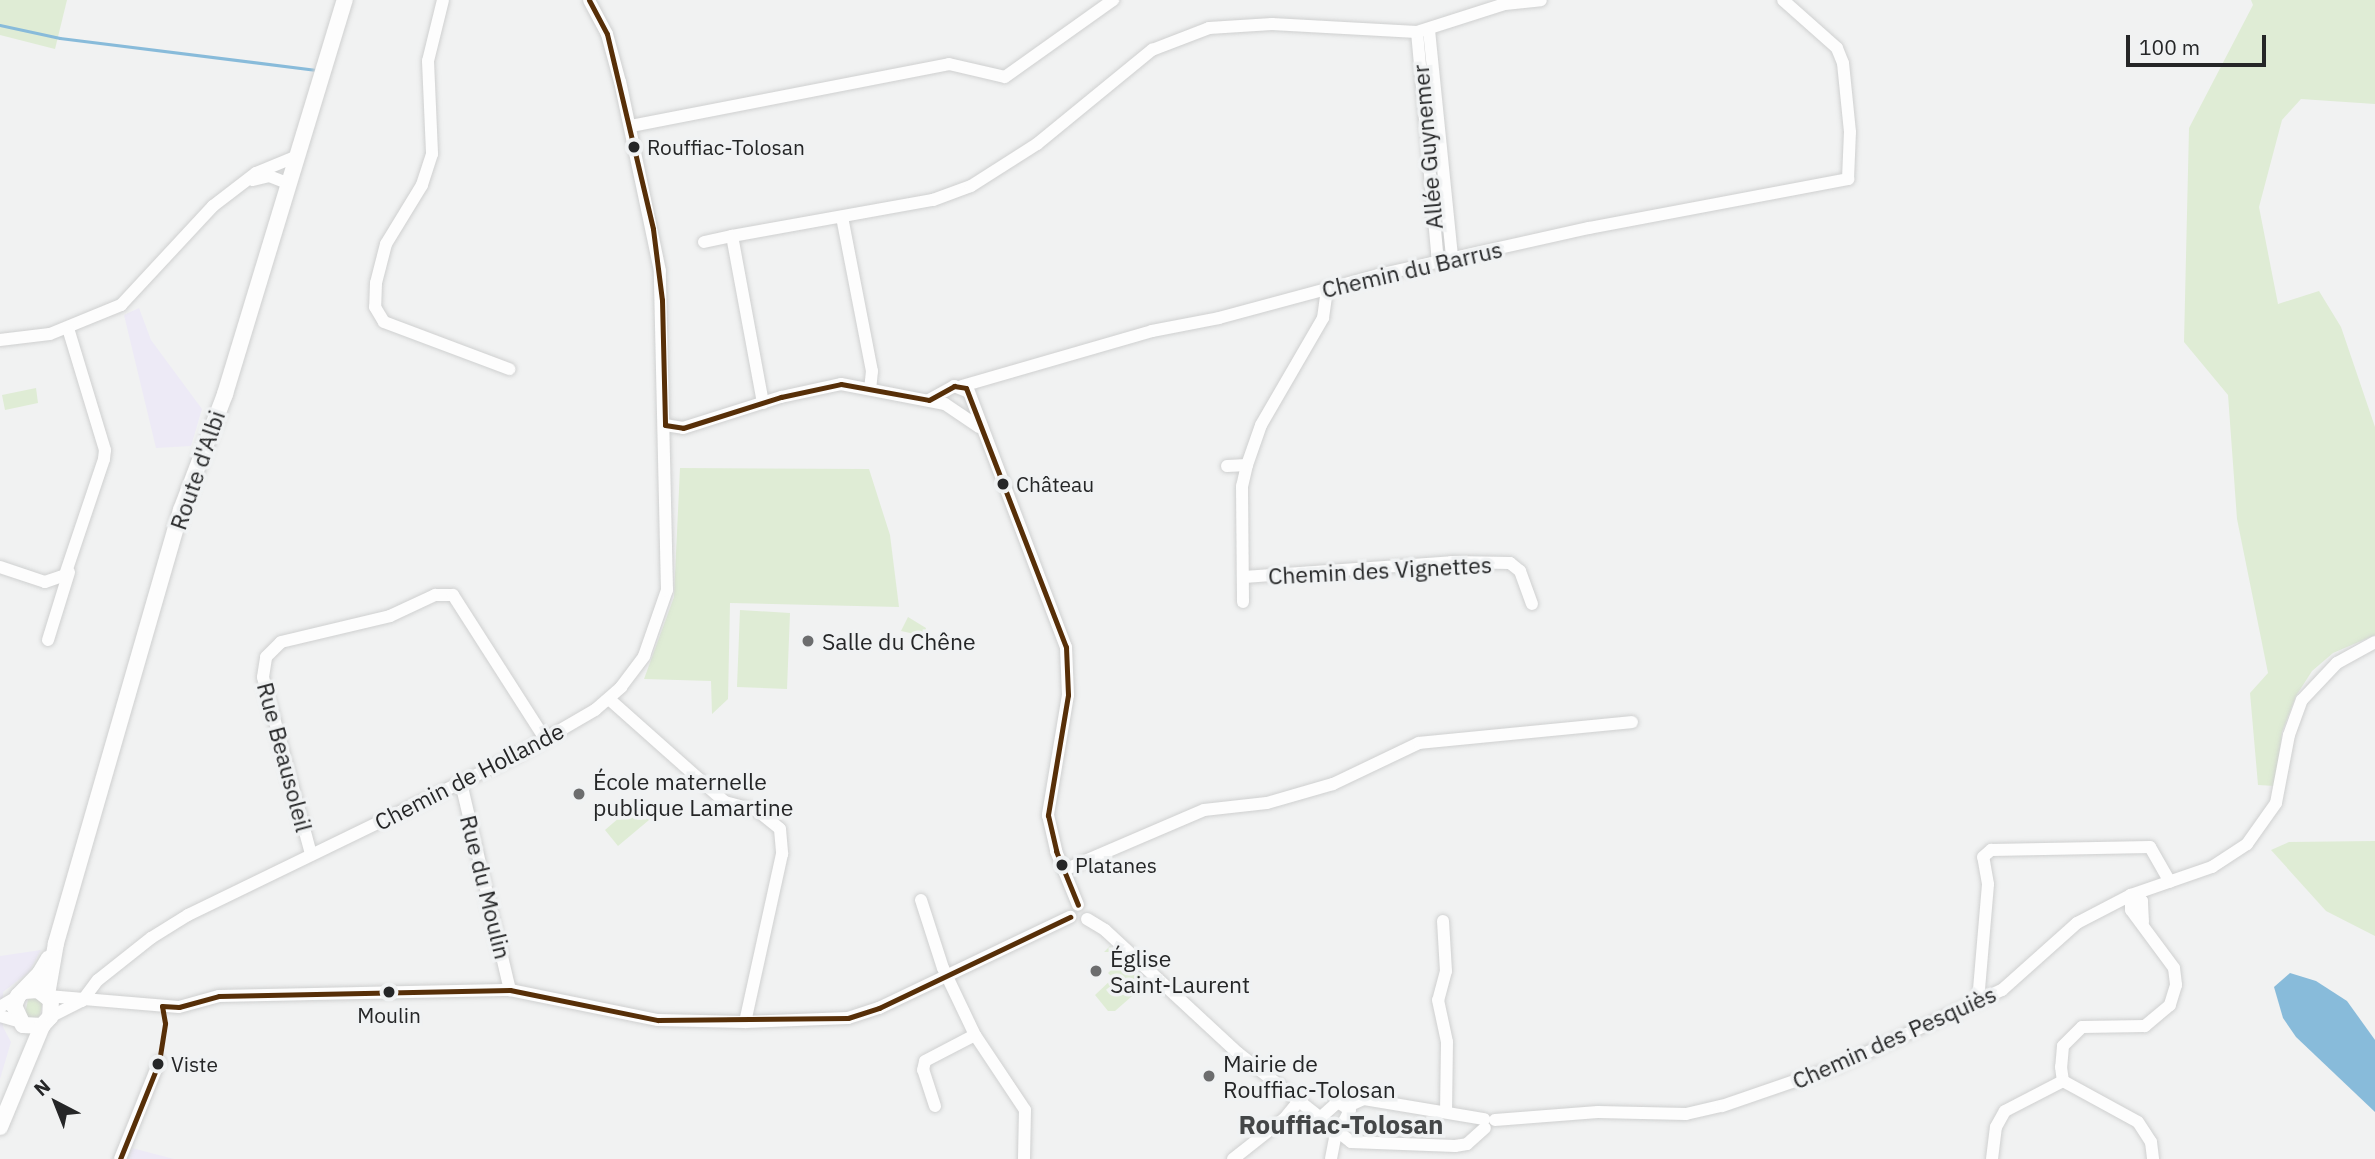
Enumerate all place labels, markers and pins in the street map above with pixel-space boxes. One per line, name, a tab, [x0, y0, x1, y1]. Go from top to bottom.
place label: Rouffiac-Tolosan	[647, 134, 805, 160]
marker: Rouffiac-Tolosan	[627, 140, 641, 154]
place label: Château	[1016, 471, 1094, 497]
marker: Château	[996, 477, 1010, 491]
place label: Salle du Chêne	[822, 627, 976, 655]
marker: Salle du Chêne	[800, 633, 816, 649]
place label: École maternelle publique Lamartine	[593, 767, 793, 821]
marker: École maternelle publique Lamartine	[571, 786, 587, 802]
place label: Platanes	[1075, 852, 1157, 878]
marker: Platanes	[1055, 858, 1069, 872]
place label: Église Saint-Laurent	[1110, 944, 1250, 998]
marker: Église Saint-Laurent	[1088, 963, 1104, 979]
marker: Moulin	[382, 985, 396, 999]
place label: Moulin	[357, 1002, 421, 1028]
place label: Mairie de Rouffiac-Tolosan	[1223, 1049, 1396, 1103]
place label: Viste	[171, 1051, 218, 1077]
marker: Viste	[151, 1057, 165, 1071]
marker: Mairie de Rouffiac-Tolosan	[1201, 1068, 1217, 1084]

